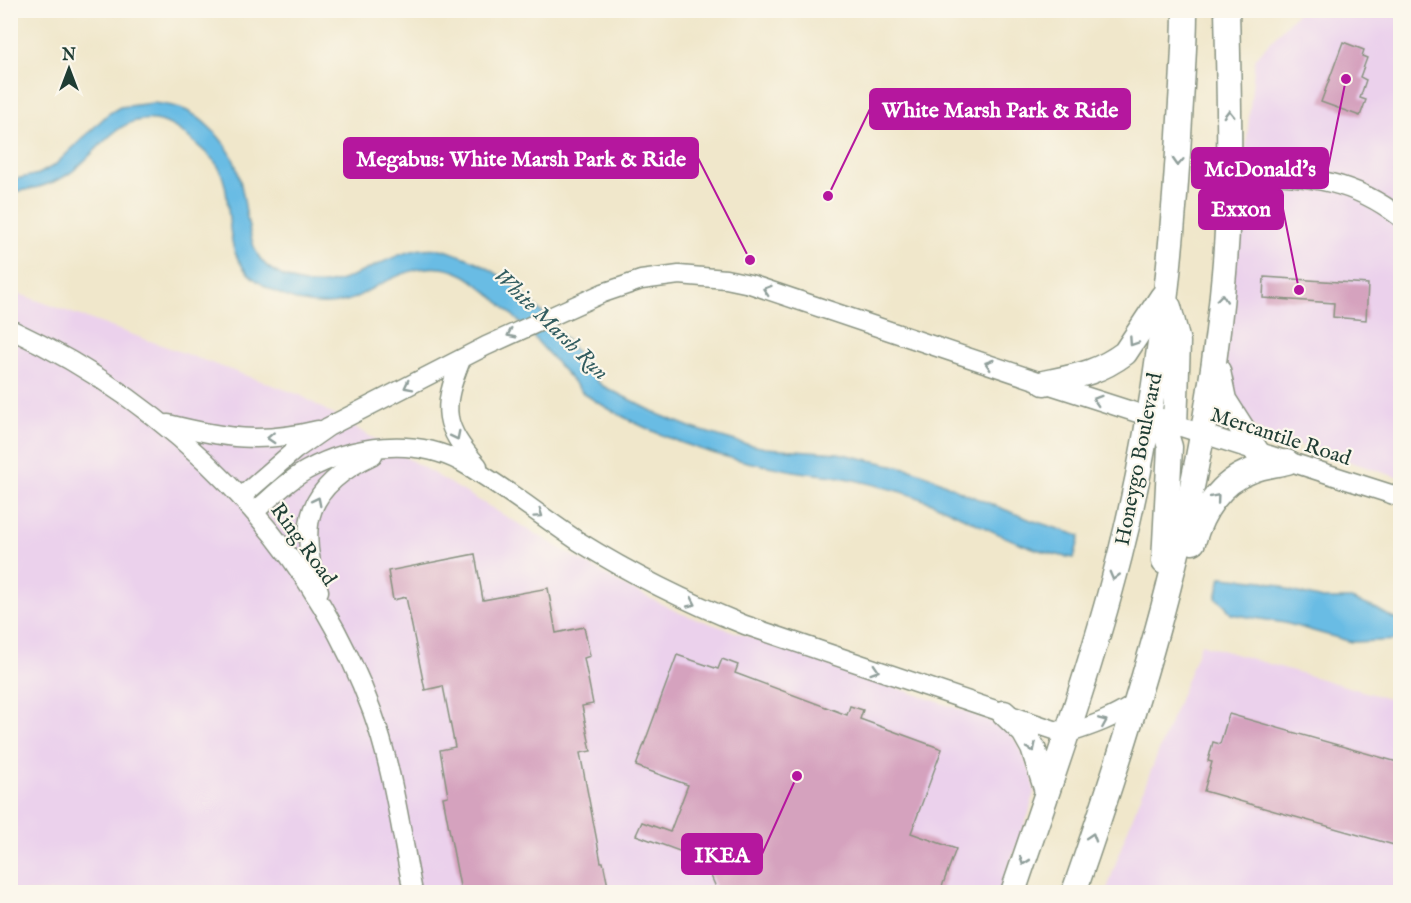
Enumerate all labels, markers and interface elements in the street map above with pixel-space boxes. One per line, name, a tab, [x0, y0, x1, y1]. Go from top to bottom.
north arrow	[39, 39, 99, 99]
text: N	[61, 46, 76, 66]
callout: White Marsh Park & Ride	[870, 89, 1130, 129]
text: White Marsh Park & Ride	[881, 97, 1118, 125]
one-way arrow	[1223, 109, 1235, 118]
callout: Megabus: White Marsh Park & Ride	[344, 138, 698, 178]
text: Megabus: White Marsh Park & Ride	[356, 146, 686, 174]
callout: McDonald's	[1192, 148, 1328, 188]
text: McDonald's	[1204, 156, 1316, 184]
one-way arrow	[1171, 158, 1184, 167]
callout: Exxon	[1199, 189, 1283, 229]
text: Exxon	[1211, 196, 1271, 224]
water label: White Marsh Run	[487, 262, 614, 387]
one-way arrow	[762, 284, 773, 297]
one-way arrow	[1215, 293, 1228, 303]
one-way arrow	[506, 327, 517, 338]
one-way arrow	[1129, 335, 1140, 346]
one-way arrow	[984, 359, 995, 372]
street label: Honeygo Boulevard	[1109, 370, 1170, 548]
one-way arrow	[404, 379, 415, 391]
one-way arrow	[1092, 395, 1103, 407]
street label: Mercantile Road	[1207, 402, 1355, 473]
one-way arrow	[448, 429, 460, 440]
one-way arrow	[267, 432, 276, 445]
one-way arrow	[1209, 494, 1220, 505]
one-way arrow	[310, 497, 322, 508]
street label: Ring Road	[264, 498, 342, 592]
one-way arrow	[532, 507, 543, 518]
one-way arrow	[1109, 570, 1121, 581]
one-way arrow	[686, 596, 697, 608]
one-way arrow	[869, 663, 880, 676]
one-way arrow	[1096, 717, 1107, 729]
one-way arrow	[1025, 742, 1037, 753]
one-way arrow	[1085, 832, 1097, 843]
callout: IKEA	[682, 834, 762, 874]
text: IKEA	[694, 842, 751, 870]
one-way arrow	[1018, 856, 1031, 866]

